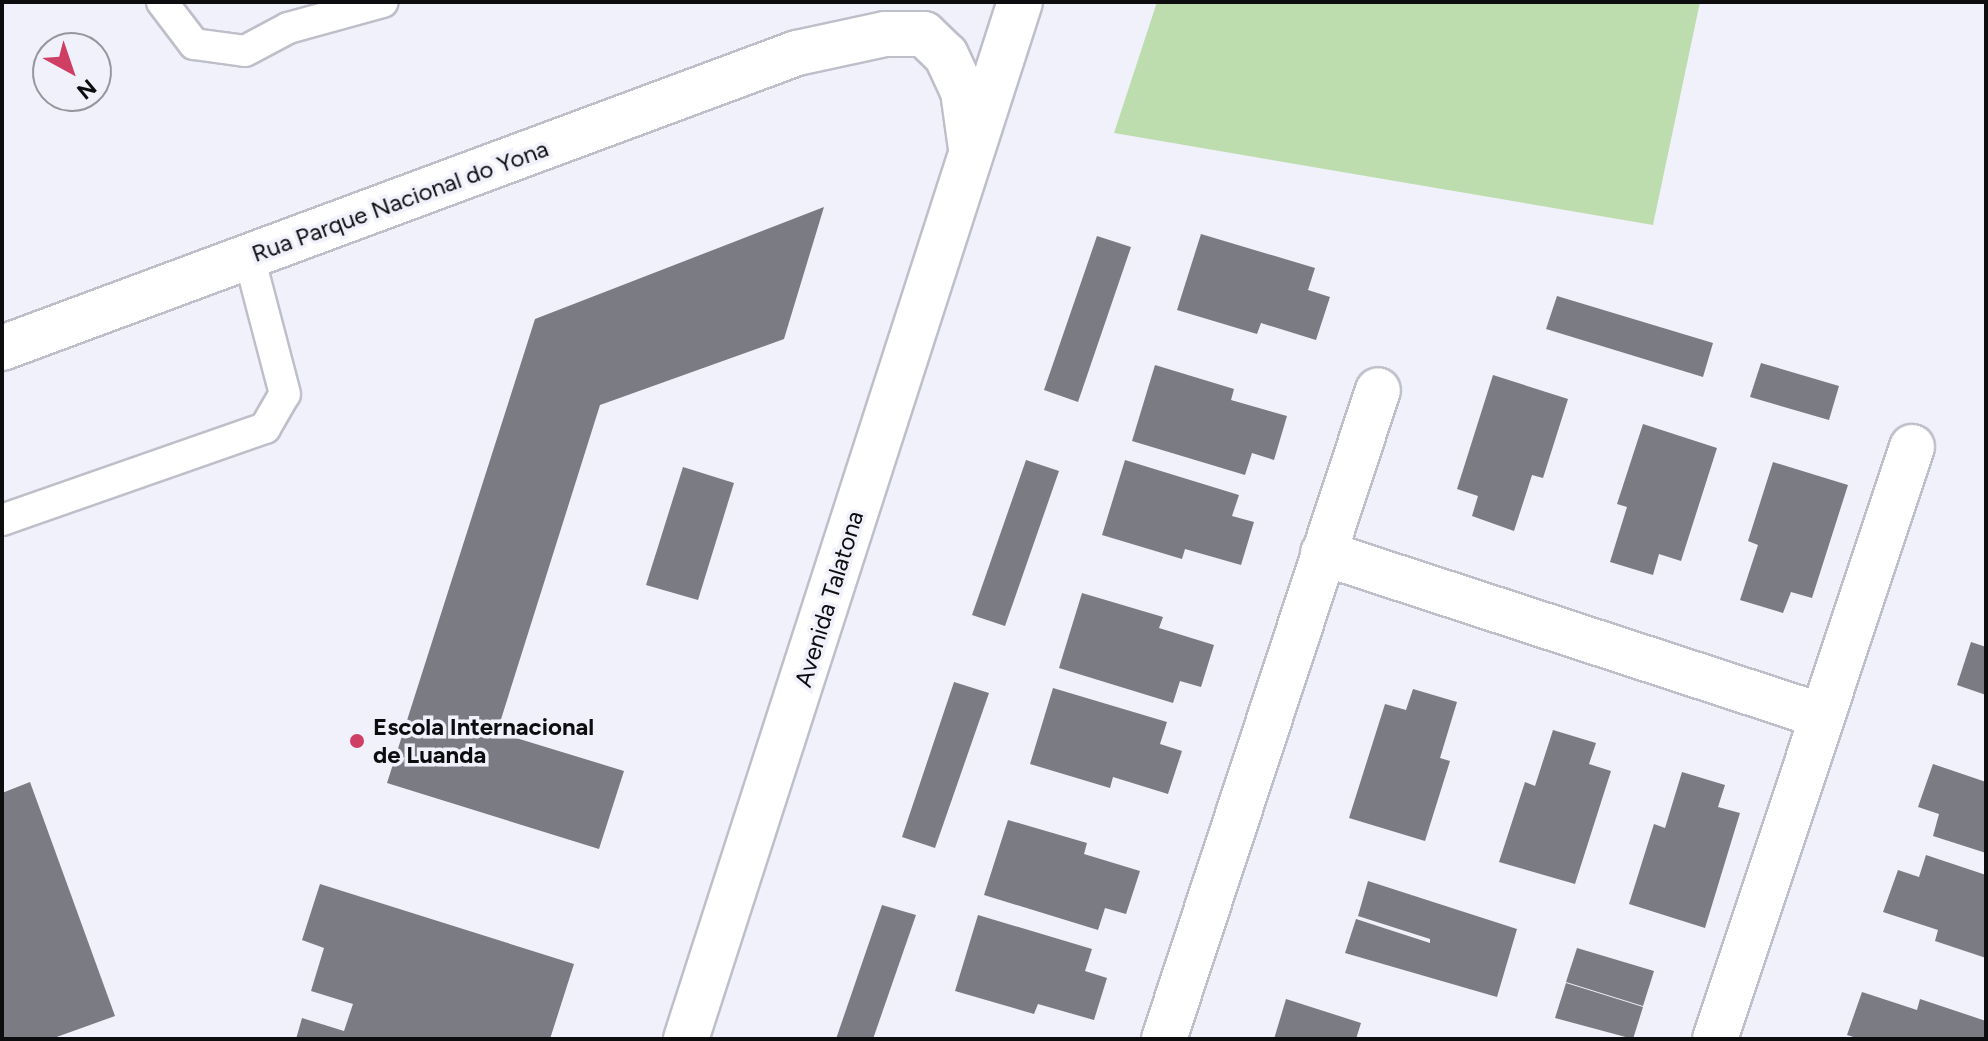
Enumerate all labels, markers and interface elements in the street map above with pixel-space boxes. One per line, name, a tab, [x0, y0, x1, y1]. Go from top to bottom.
north arrow	[32, 32, 112, 112]
text: N	[71, 73, 102, 105]
street label: Rua Parque Nacional do Yona	[248, 134, 552, 268]
street label: Avenida Talatona	[789, 508, 869, 690]
place label: Escola Internacional de Luanda	[373, 713, 594, 769]
marker: Escola Internacional de Luanda	[348, 732, 366, 750]

